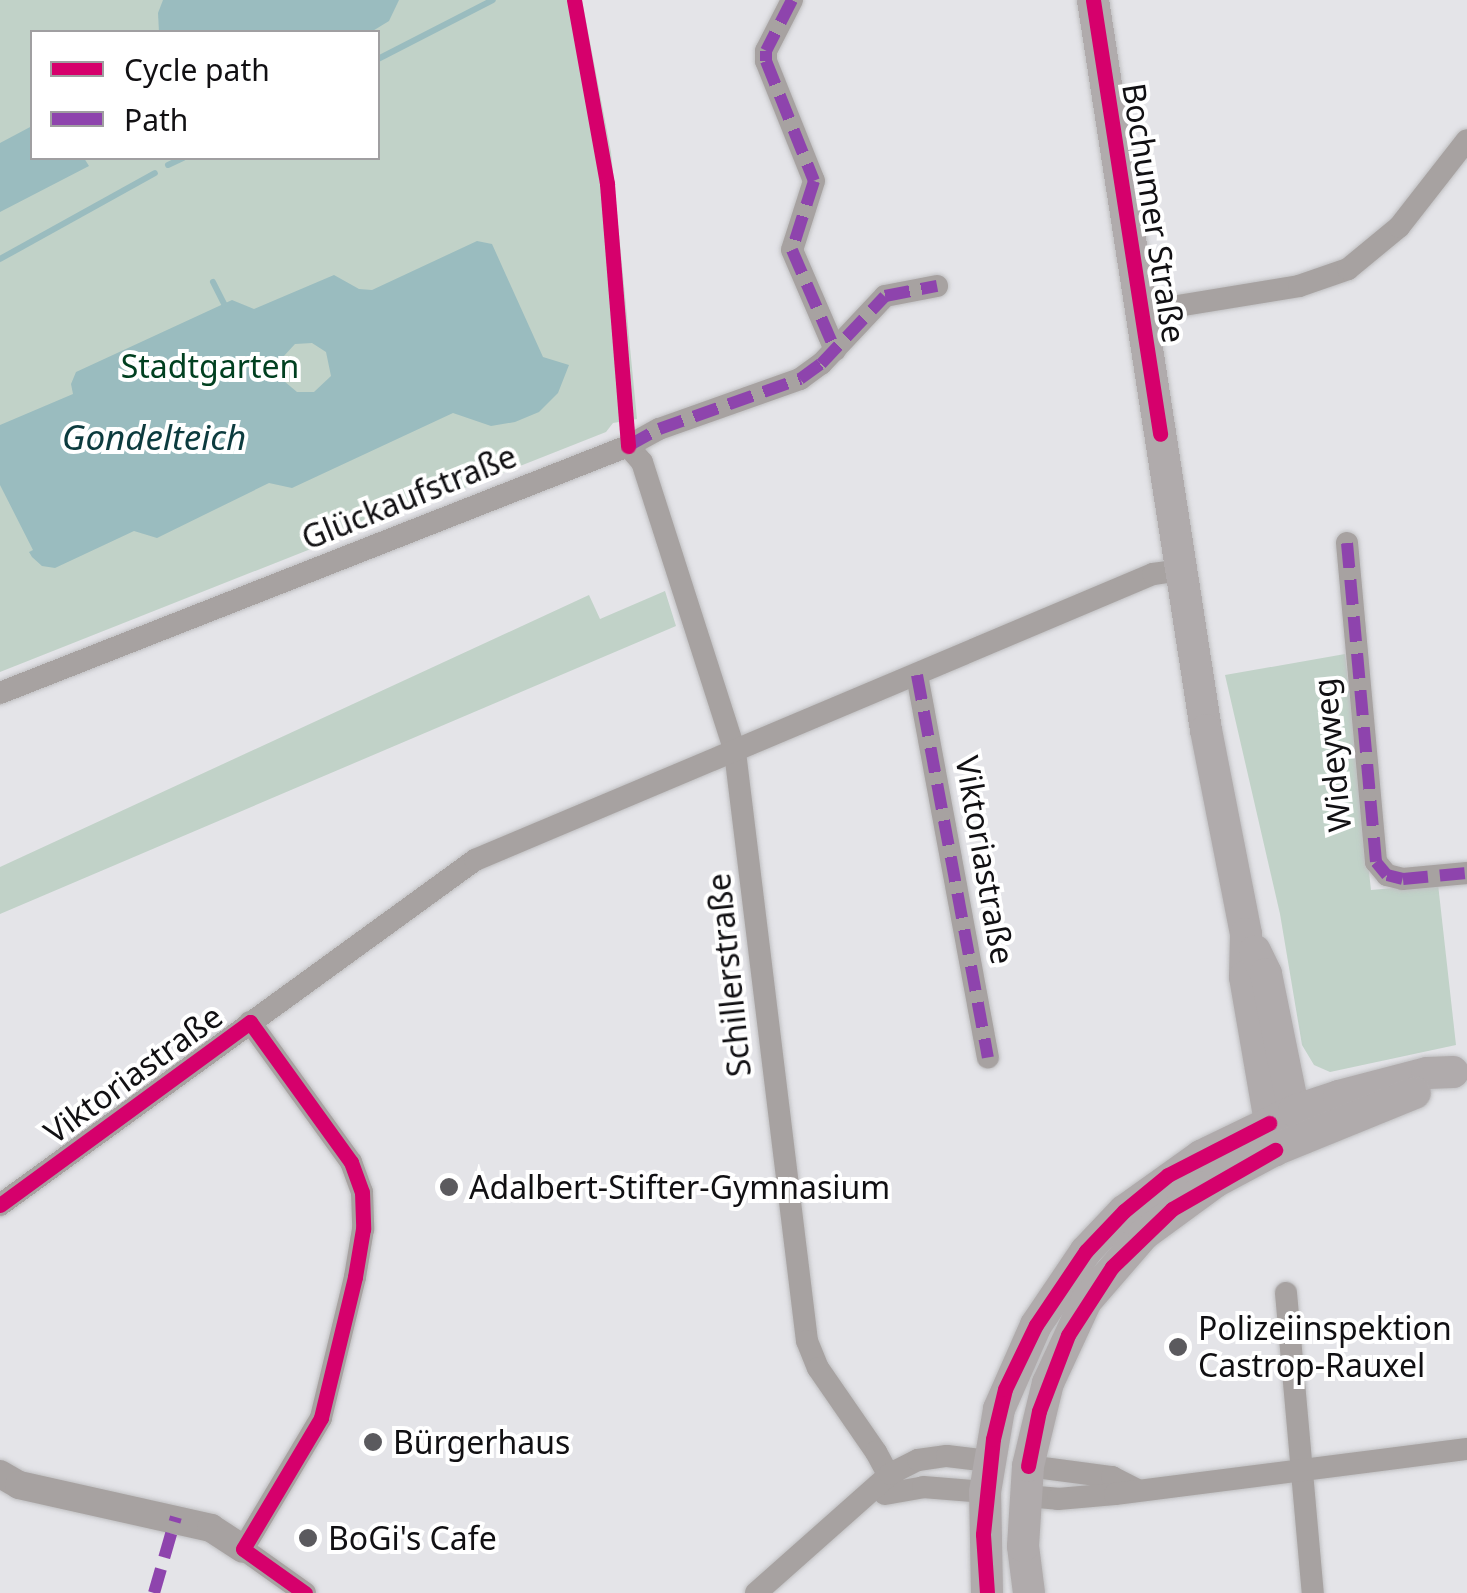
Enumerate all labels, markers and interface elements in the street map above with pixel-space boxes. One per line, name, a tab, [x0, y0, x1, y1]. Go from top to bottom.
legend	[30, 30, 380, 160]
text: Cycle path	[124, 49, 270, 90]
street label: Bochumer Straße	[1115, 80, 1193, 346]
text: Path	[124, 99, 188, 140]
park label: Stadtgarten	[121, 347, 299, 385]
water label: Gondelteich	[62, 416, 246, 458]
street label: Glückaufstraße	[296, 436, 522, 558]
street label: Wideyweg	[1305, 676, 1359, 834]
street label: Viktoriastraße	[948, 753, 1022, 967]
street label: Schillerstraße	[699, 871, 759, 1079]
street label: Viktoriastraße	[37, 997, 229, 1151]
place label: Adalbert-Stifter-Gymnasium	[469, 1168, 890, 1206]
marker: Adalbert-Stifter-Gymnasium	[438, 1176, 460, 1198]
place label: Polizeiinspektion Castrop-Rauxel	[1198, 1310, 1452, 1385]
marker: Polizeiinspektion Castrop-Rauxel	[1167, 1336, 1189, 1358]
place label: Bürgerhaus	[393, 1423, 570, 1461]
marker: Bürgerhaus	[362, 1431, 384, 1453]
place label: BoGi's Cafe	[328, 1519, 497, 1557]
marker: BoGi's Cafe	[297, 1527, 319, 1549]

